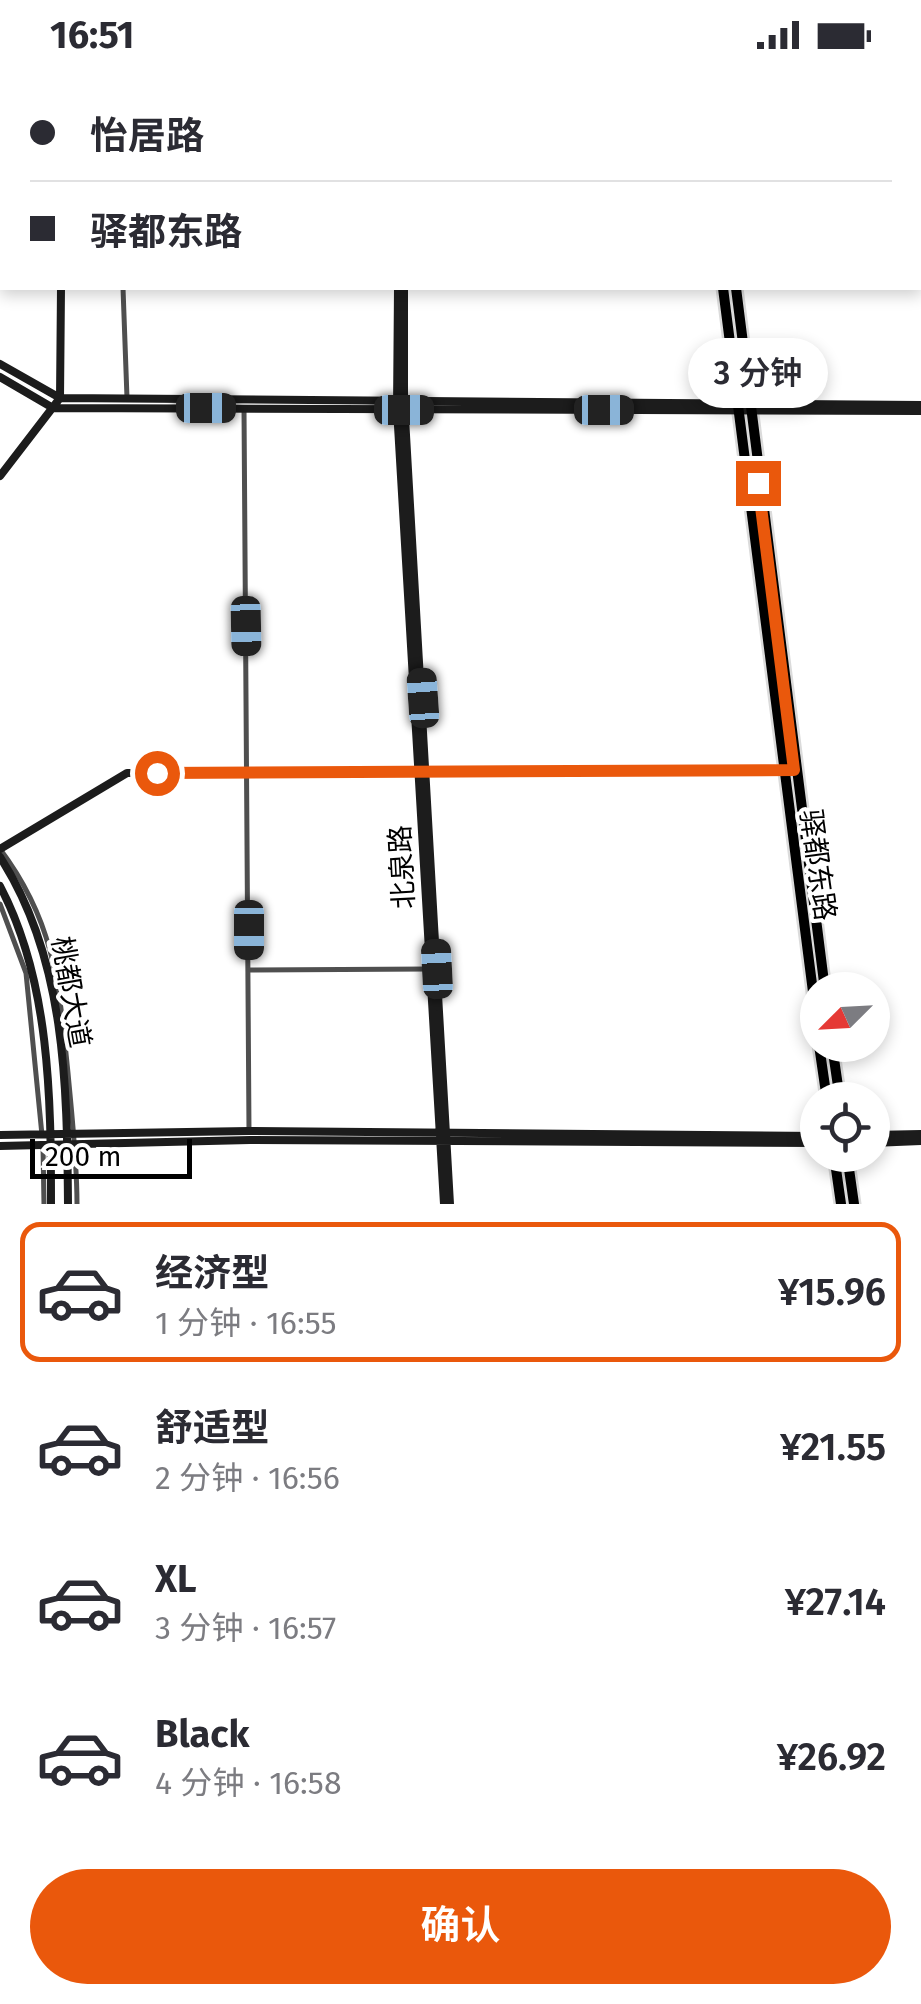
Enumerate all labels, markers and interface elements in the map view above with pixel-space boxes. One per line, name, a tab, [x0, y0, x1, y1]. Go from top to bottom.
text: 16:51	[50, 12, 134, 58]
text: 怡居路	[90, 113, 204, 159]
text: 驿都东路	[90, 209, 242, 255]
callout: 3 分钟	[688, 338, 828, 408]
text: 3 分钟	[714, 354, 802, 392]
car	[176, 393, 236, 423]
car	[374, 395, 434, 425]
car	[574, 395, 634, 425]
route end	[736, 461, 781, 506]
car	[230, 596, 262, 656]
car	[406, 667, 440, 729]
route start	[135, 751, 180, 796]
street label: 驿都东路	[794, 807, 842, 923]
street label: 北泉路	[383, 824, 421, 910]
car	[234, 900, 264, 960]
street label: 桃都大道	[45, 934, 97, 1050]
car	[420, 938, 454, 1000]
north arrow	[800, 972, 890, 1062]
map controls	[800, 972, 890, 1172]
button: locate	[800, 1082, 890, 1172]
scale bar	[30, 1134, 192, 1178]
text: 200 m	[45, 1140, 122, 1173]
icon: car	[35, 1247, 125, 1337]
text: 经济型	[155, 1250, 269, 1296]
text: ¥15.96	[778, 1269, 886, 1315]
text: 1 分钟 · 16:55	[155, 1304, 337, 1342]
icon: car	[35, 1402, 125, 1492]
text: 舒适型	[155, 1405, 269, 1451]
text: ¥21.55	[780, 1424, 886, 1470]
text: 2 分钟 · 16:56	[155, 1459, 340, 1497]
text: XL	[155, 1556, 197, 1602]
icon: car	[35, 1557, 125, 1647]
text: ¥27.14	[785, 1579, 886, 1625]
text: 3 分钟 · 16:57	[155, 1609, 336, 1647]
text: Black	[155, 1711, 250, 1757]
icon: car	[35, 1712, 125, 1802]
text: ¥26.92	[777, 1734, 886, 1780]
text: 4 分钟 · 16:58	[155, 1764, 342, 1802]
button: 确认	[30, 1869, 891, 1984]

